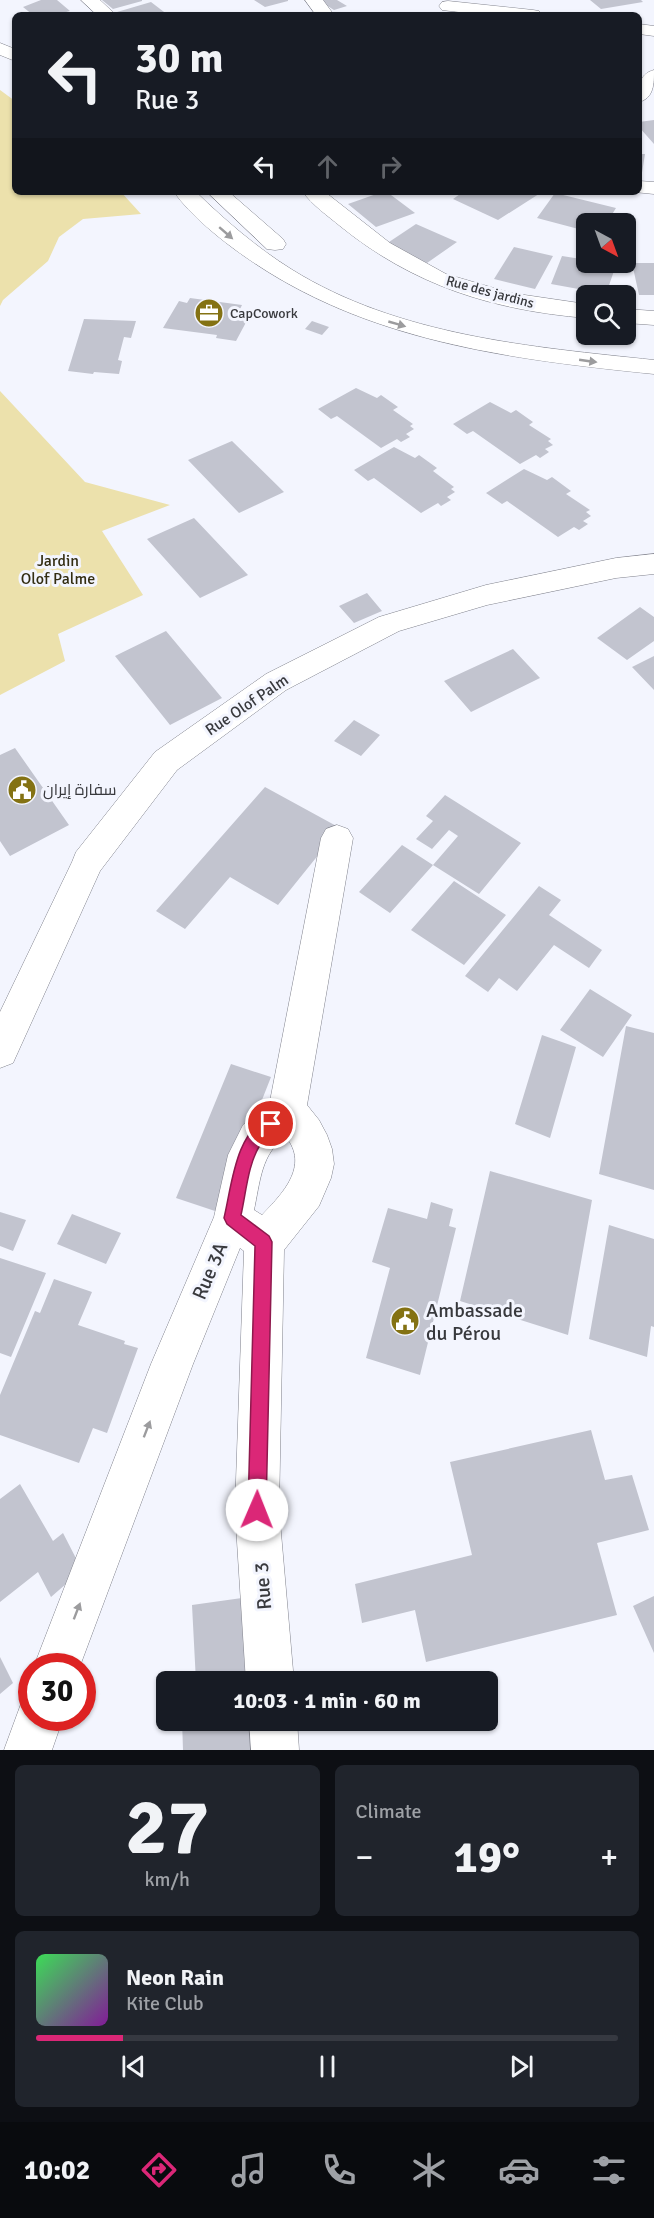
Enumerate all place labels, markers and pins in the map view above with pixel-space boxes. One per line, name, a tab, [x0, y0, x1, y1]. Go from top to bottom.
office icon: CapCowork	[193, 297, 225, 329]
place label: CapCowork	[230, 305, 298, 322]
public building icon: سفارة إيران	[6, 774, 38, 806]
place label: سفارة إيران	[43, 780, 117, 800]
pin	[245, 1098, 296, 1149]
place label: Ambassade du Pérou	[426, 1298, 523, 1346]
public building icon: Ambassade du Pérou	[389, 1305, 421, 1337]

